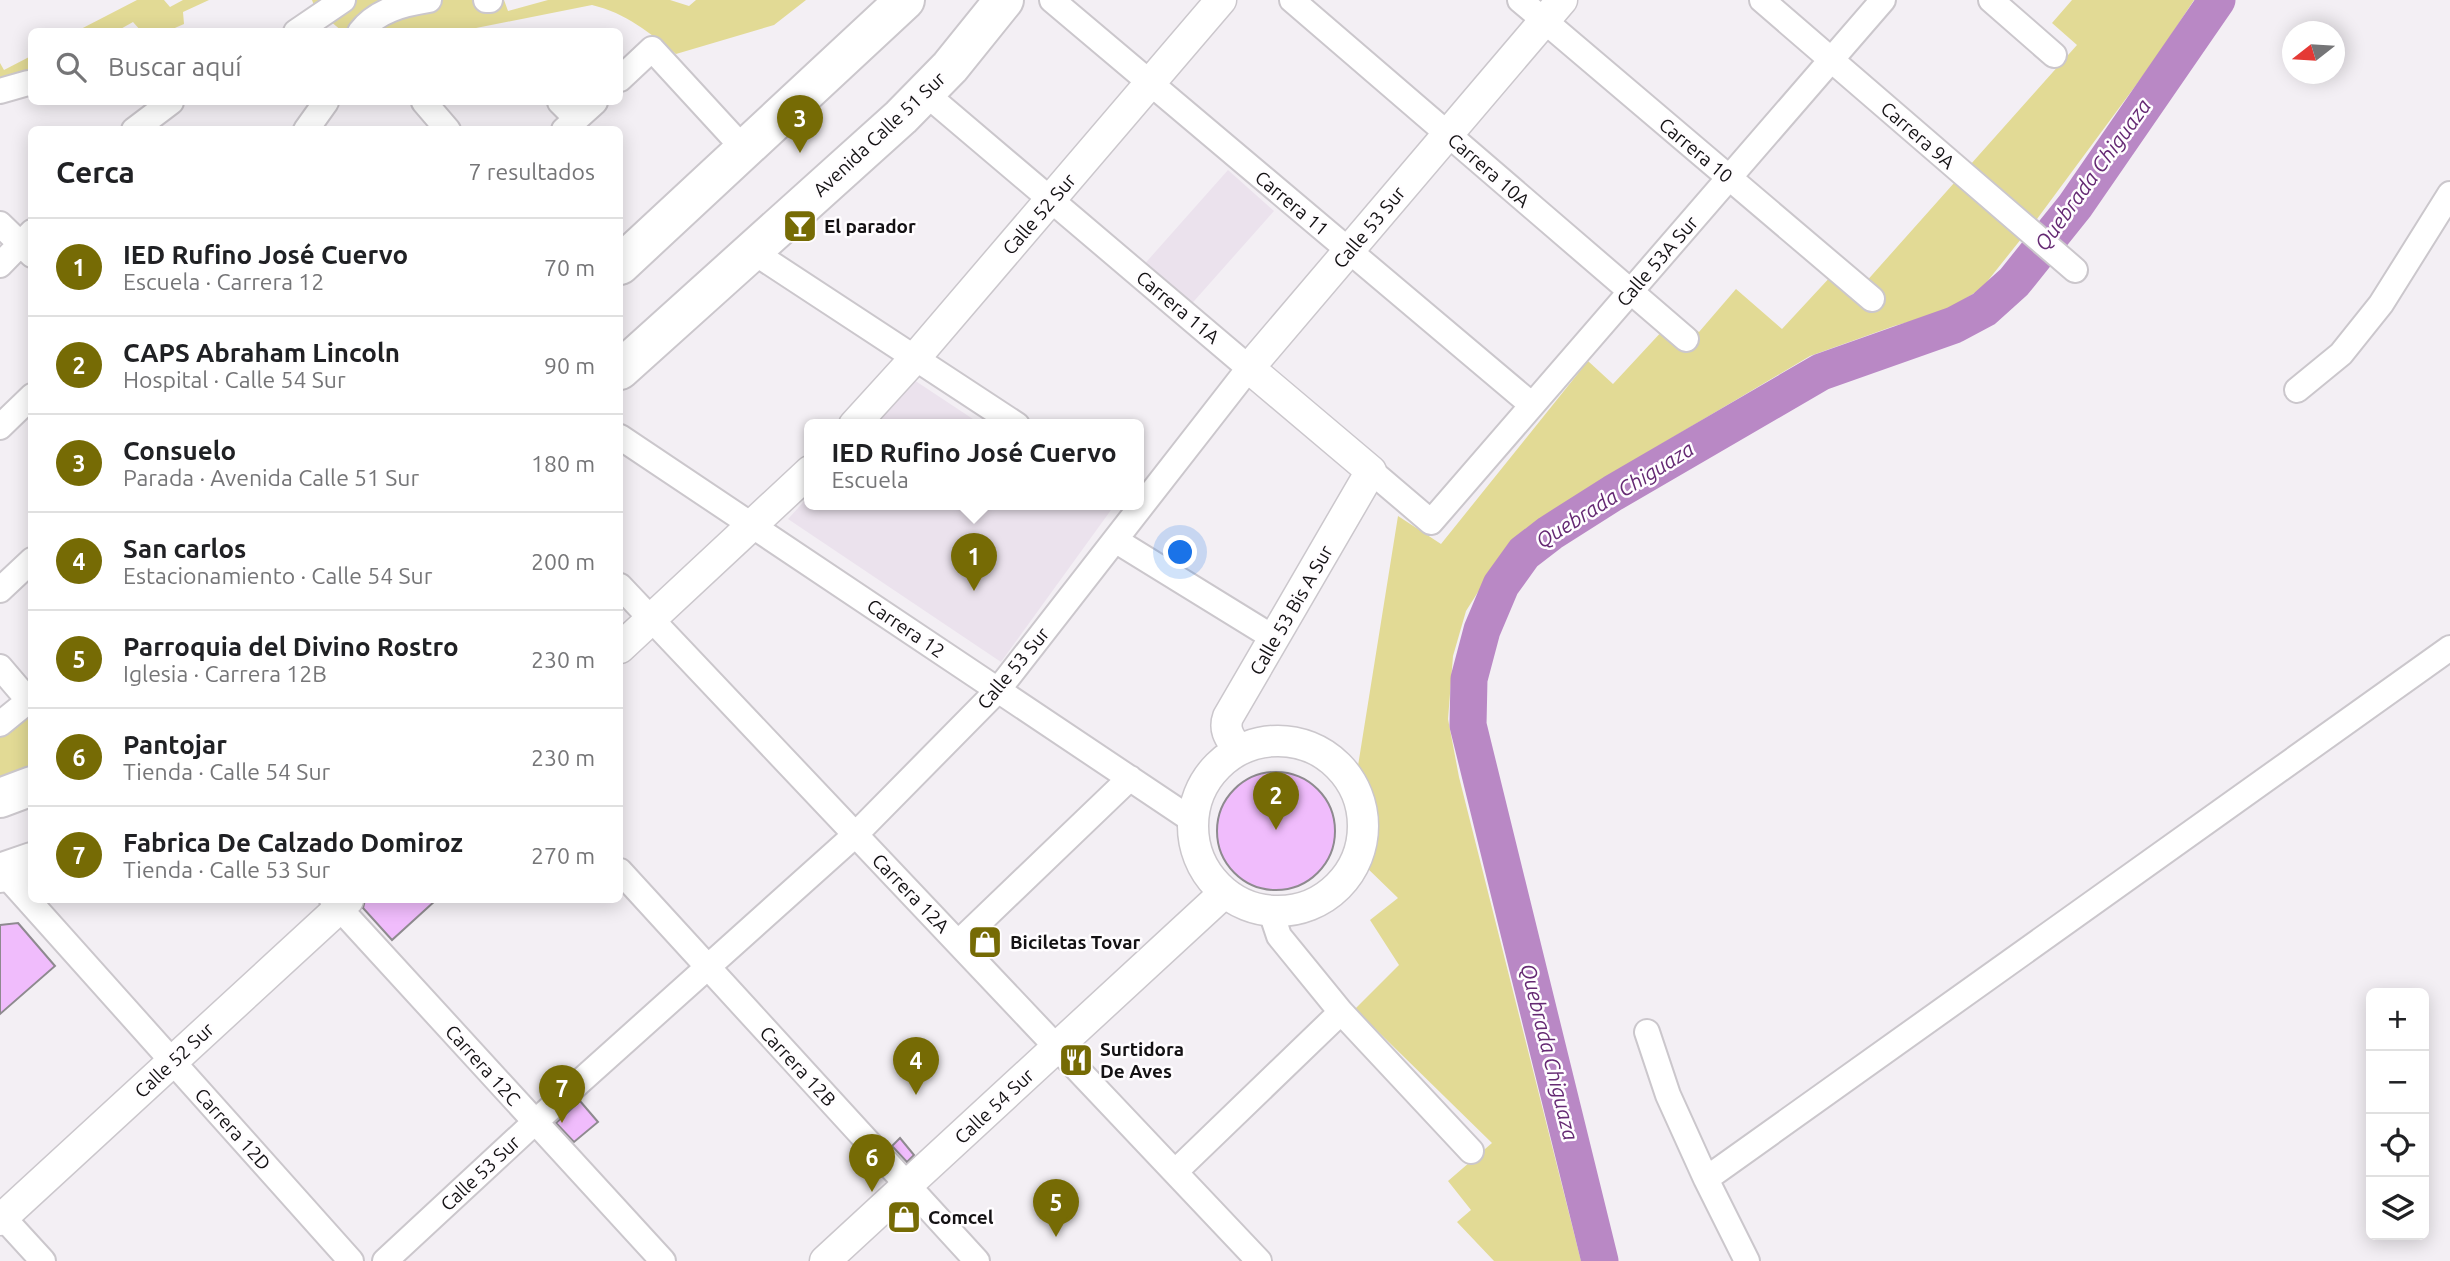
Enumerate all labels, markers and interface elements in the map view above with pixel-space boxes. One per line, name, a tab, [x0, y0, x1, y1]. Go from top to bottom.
north arrow	[2282, 21, 2345, 84]
search box	[28, 28, 623, 105]
icon: search	[52, 48, 90, 86]
text: Buscar aquí	[108, 52, 242, 81]
street label: Avenida Calle 51 Sur	[808, 67, 950, 201]
water label: Quebrada Chiguaza	[2029, 94, 2156, 255]
pin: 3	[777, 95, 823, 153]
street label: Carrera 9A	[1877, 97, 1960, 173]
street label: Carrera 10	[1655, 113, 1737, 187]
street label: Carrera 10A	[1444, 128, 1535, 212]
text: Cerca	[56, 155, 135, 189]
text: 7 resultados	[469, 159, 595, 184]
street label: Carrera 11	[1251, 166, 1333, 240]
street label: Calle 52 Sur	[998, 169, 1080, 259]
street label: Calle 53 Sur	[1328, 182, 1410, 272]
bar icon: El parador	[781, 207, 819, 245]
street label: Calle 53A Sur	[1612, 211, 1702, 311]
place label: El parador	[824, 215, 916, 237]
text: IED Rufino José Cuervo	[123, 240, 408, 269]
text: 1	[73, 255, 85, 280]
text: 70 m	[544, 255, 595, 280]
street label: Carrera 11A	[1132, 266, 1224, 348]
text: Escuela · Carrera 12	[123, 269, 324, 294]
text: CAPS Abraham Lincoln	[123, 338, 400, 367]
text: 2	[73, 353, 85, 378]
text: 90 m	[544, 353, 595, 378]
text: Hospital · Calle 54 Sur	[123, 367, 346, 392]
popup	[804, 419, 1144, 510]
text: Consuelo	[123, 436, 236, 465]
water label: Quebrada Chiguaza	[1531, 436, 1698, 553]
text: IED Rufino José Cuervo	[831, 438, 1117, 467]
text: 3	[73, 451, 85, 476]
text: 180 m	[531, 451, 595, 476]
text: Parada · Avenida Calle 51 Sur	[123, 465, 419, 490]
text: Escuela	[831, 467, 909, 492]
pin: 1	[951, 533, 997, 591]
text: San carlos	[123, 534, 246, 563]
your location	[1163, 535, 1197, 569]
street label: Calle 53 Bis A Sur	[1245, 541, 1337, 679]
text: 4	[73, 549, 85, 574]
text: 200 m	[531, 549, 595, 574]
text: Estacionamiento · Calle 54 Sur	[123, 563, 432, 588]
street label: Carrera 12	[863, 594, 949, 662]
street label: Calle 53 Sur	[972, 623, 1054, 713]
text: Parroquia del Divino Rostro	[123, 632, 459, 661]
text: 5	[73, 647, 85, 672]
text: 230 m	[531, 647, 595, 672]
text: Iglesia · Carrera 12B	[123, 661, 327, 686]
text: Pantojar	[123, 730, 227, 759]
text: 6	[73, 745, 85, 770]
text: 230 m	[531, 745, 595, 770]
text: Tienda · Calle 54 Sur	[123, 759, 330, 784]
pin: 2	[1253, 772, 1299, 830]
text: Fabrica De Calzado Domiroz	[123, 828, 463, 857]
text: 7	[73, 843, 85, 868]
text: 270 m	[531, 843, 595, 868]
street label: Carrera 12A	[868, 849, 955, 938]
text: Tienda · Calle 53 Sur	[123, 857, 330, 882]
shop icon: Biciletas Tovar	[966, 923, 1004, 961]
place label: Biciletas Tovar	[1010, 931, 1141, 953]
water label: Quebrada Chiguaza	[1515, 961, 1584, 1143]
map controls	[2366, 988, 2429, 1240]
button: +	[2366, 988, 2429, 1051]
street label: Calle 52 Sur	[130, 1018, 218, 1102]
street label: Carrera 12C	[441, 1020, 525, 1110]
street label: Carrera 12B	[755, 1022, 841, 1110]
pin: 4	[893, 1037, 939, 1095]
place label: Surtidora De Aves	[1100, 1038, 1184, 1082]
restaurant icon: Surtidora De Aves	[1057, 1041, 1095, 1079]
button: −	[2366, 1051, 2429, 1114]
street label: Calle 54 Sur	[950, 1064, 1038, 1148]
pin: 7	[539, 1065, 585, 1123]
street label: Carrera 12D	[191, 1084, 275, 1174]
button: locate	[2366, 1114, 2429, 1177]
street label: Calle 53 Sur	[436, 1131, 524, 1215]
pin: 6	[849, 1134, 895, 1192]
button: layers	[2366, 1177, 2429, 1240]
pin: 5	[1033, 1179, 1079, 1237]
shop icon: Comcel	[885, 1198, 923, 1236]
place label: Comcel	[928, 1206, 994, 1228]

